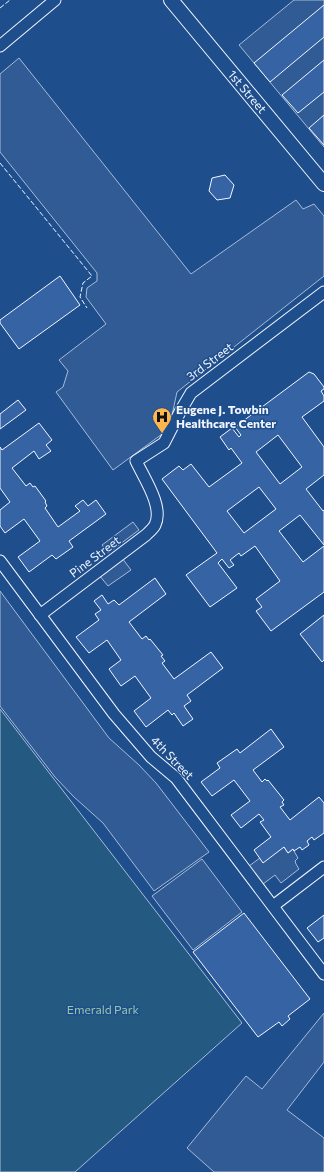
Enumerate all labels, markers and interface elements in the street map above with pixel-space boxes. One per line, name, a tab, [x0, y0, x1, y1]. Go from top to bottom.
street label: 1st Street	[226, 67, 270, 116]
street label: 3rd Street	[183, 339, 235, 383]
place label: Eugene J. Towbin Healthcare Center	[176, 402, 276, 430]
hospital icon: Eugene J. Towbin Healthcare Center	[151, 406, 173, 434]
street label: Pine Street	[66, 533, 123, 580]
street label: 4th Street	[149, 733, 197, 782]
park label: Emerald Park	[67, 1002, 140, 1016]

